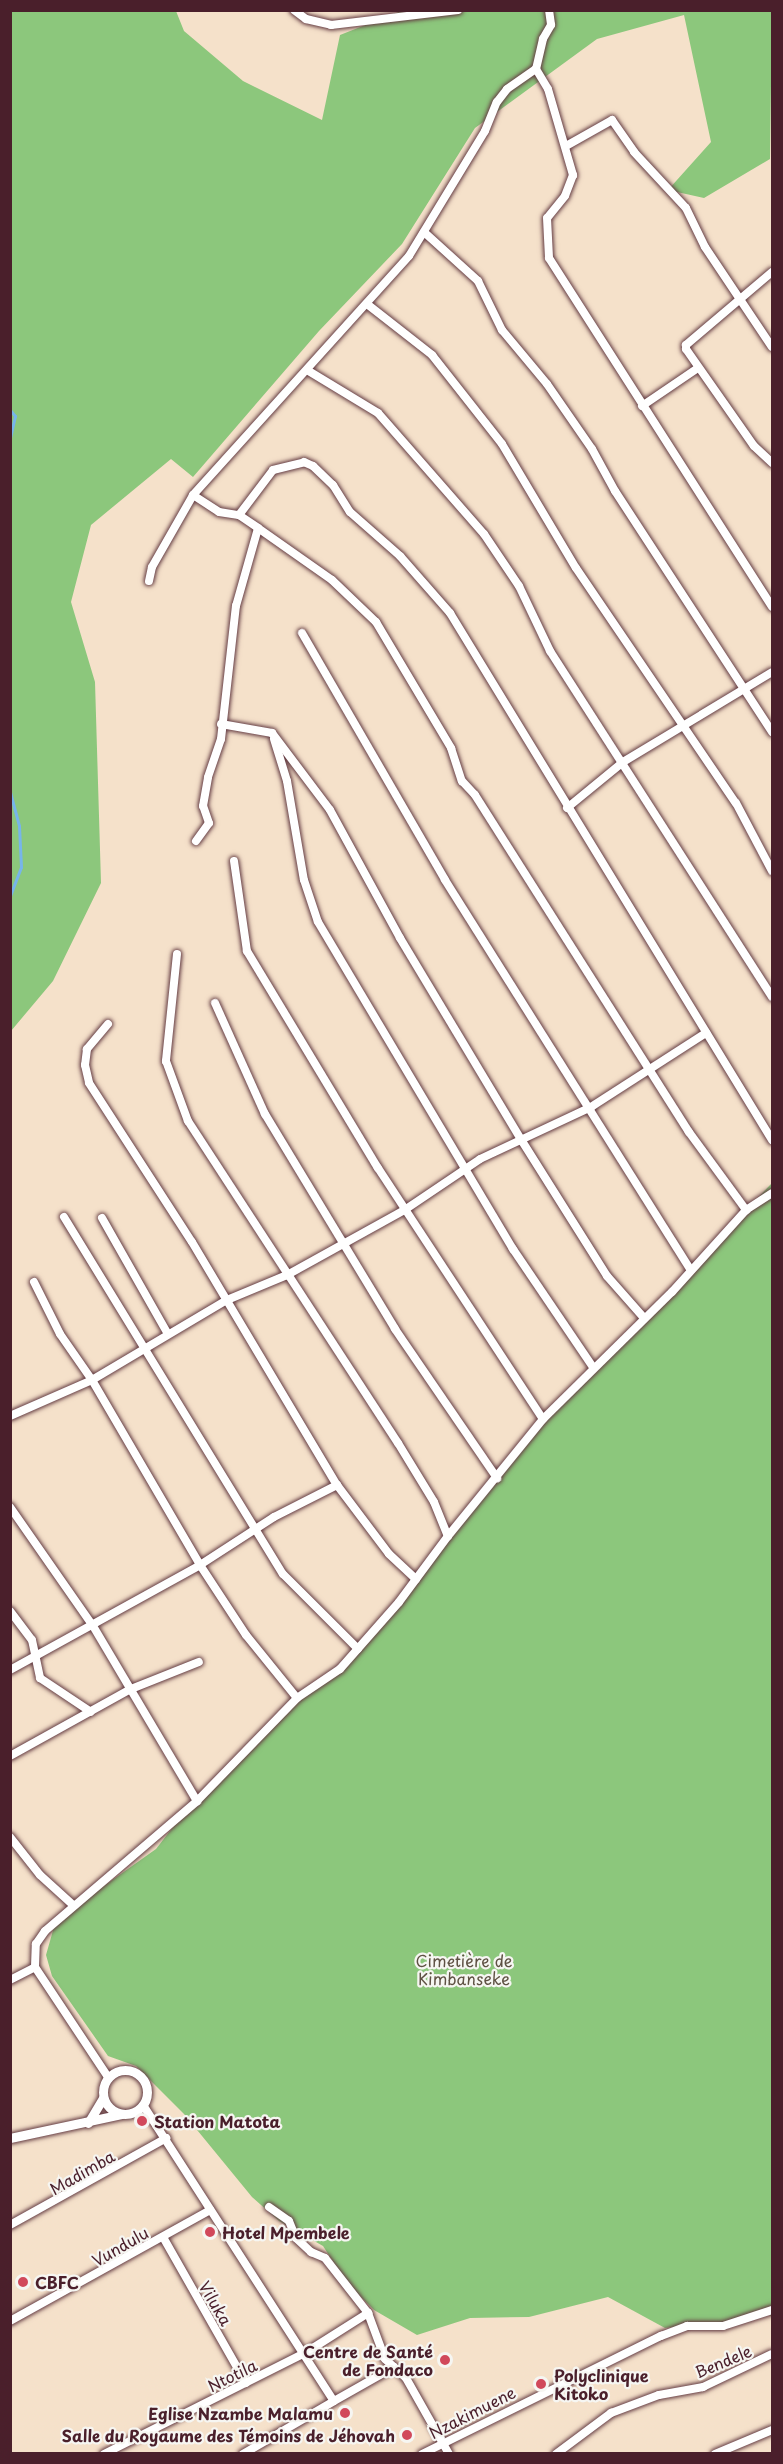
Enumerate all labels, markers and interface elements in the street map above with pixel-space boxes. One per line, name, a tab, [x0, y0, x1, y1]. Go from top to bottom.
park label: Cimetière de Kimbanseke	[415, 1950, 513, 1988]
place label: Station Matota	[154, 2111, 281, 2131]
marker: Station Matota	[135, 2114, 149, 2128]
street label: Madimba	[46, 2146, 118, 2198]
street label: Vundulu	[89, 2222, 151, 2270]
place label: Hotel Mpembele	[222, 2222, 350, 2242]
marker: Hotel Mpembele	[203, 2225, 217, 2239]
place label: CBFC	[35, 2272, 79, 2292]
marker: CBFC	[16, 2275, 30, 2289]
street label: Viluka	[196, 2277, 236, 2329]
place label: Centre de Santé de Fondaco	[302, 2341, 433, 2379]
street label: Bendele	[692, 2341, 754, 2381]
marker: Centre de Santé de Fondaco	[438, 2353, 452, 2367]
street label: Ntotila	[204, 2355, 260, 2395]
place label: Polyclinique Kitoko	[554, 2365, 649, 2403]
marker: Polyclinique Kitoko	[532, 2375, 550, 2393]
street label: Nzakimuene	[426, 2382, 518, 2442]
place label: Eglise Nzambe Malamu	[146, 2403, 333, 2423]
marker: Eglise Nzambe Malamu	[338, 2406, 352, 2420]
place label: Salle du Royaume des Témoins de Jéhovah	[58, 2425, 395, 2445]
marker: Salle du Royaume des Témoins de Jéhovah	[400, 2428, 414, 2442]

